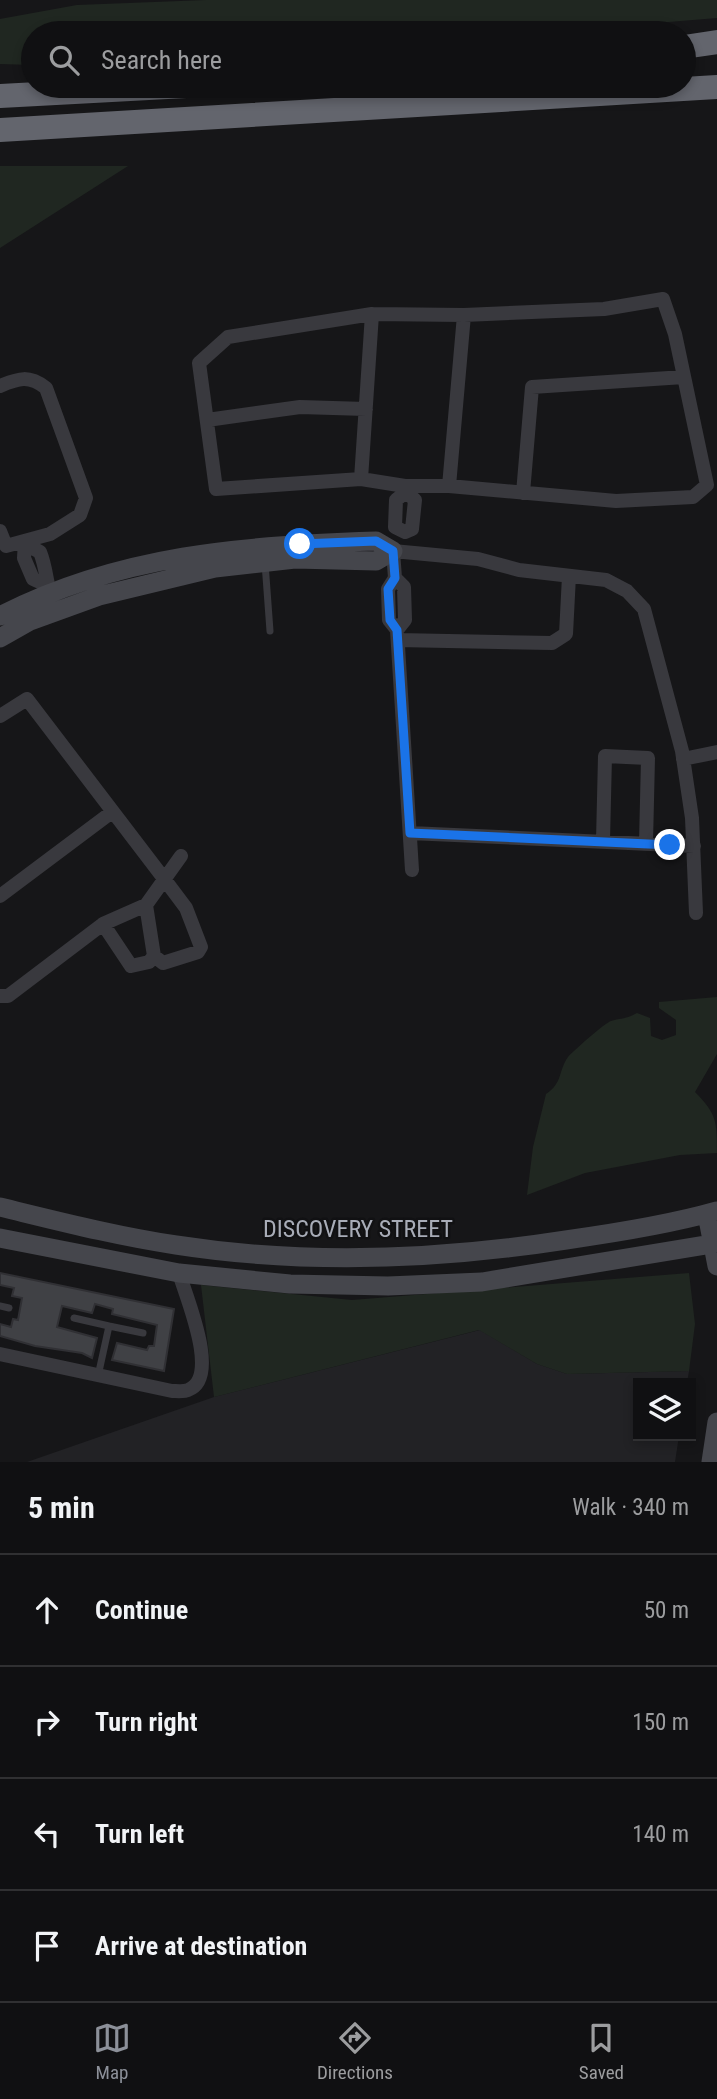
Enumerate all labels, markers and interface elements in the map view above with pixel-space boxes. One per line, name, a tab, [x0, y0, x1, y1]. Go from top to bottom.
search box	[21, 21, 696, 98]
icon: search	[45, 41, 83, 79]
text: Search here	[101, 45, 222, 75]
route start	[284, 528, 315, 559]
route end	[654, 829, 685, 860]
street label: DISCOVERY STREET	[263, 1215, 453, 1243]
map controls	[633, 1378, 696, 1441]
button: layers	[633, 1378, 696, 1441]
text: 5 min	[28, 1490, 95, 1525]
text: Walk · 340 m	[572, 1494, 689, 1521]
icon: ahead	[28, 1591, 66, 1629]
text: Continue	[95, 1595, 188, 1625]
text: 50 m	[644, 1597, 689, 1624]
icon: right	[28, 1703, 66, 1741]
text: Turn right	[95, 1707, 197, 1737]
text: 150 m	[632, 1709, 689, 1736]
icon: left	[28, 1815, 66, 1853]
text: Turn left	[95, 1819, 184, 1849]
text: 140 m	[632, 1821, 689, 1848]
icon: arrive	[28, 1927, 66, 1965]
text: Arrive at destination	[95, 1931, 307, 1961]
tab: Map	[93, 2019, 131, 2084]
tab: Directions	[317, 2019, 393, 2084]
tab: Saved	[579, 2019, 624, 2084]

